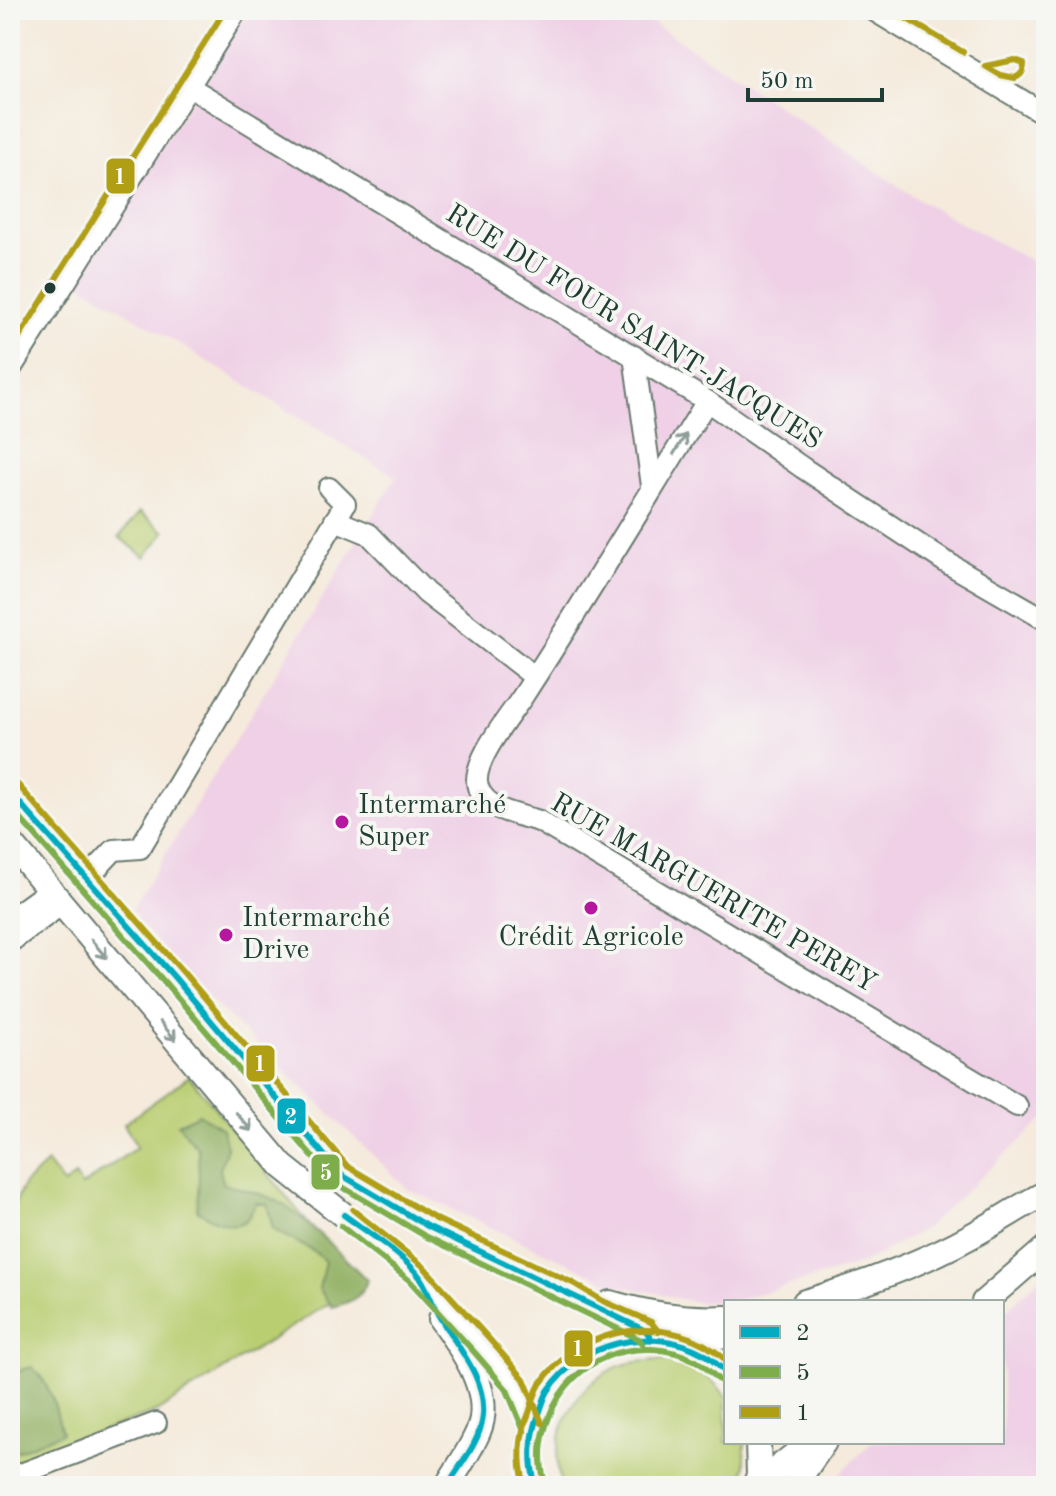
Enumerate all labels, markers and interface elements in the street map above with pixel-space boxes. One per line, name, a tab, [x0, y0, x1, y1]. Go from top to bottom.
scale bar	[748, 52, 882, 102]
text: 50 m	[760, 70, 814, 94]
line badge: 1	[105, 157, 136, 195]
text: 1	[114, 167, 126, 189]
street label: RUE DU FOUR SAINT-JACQUES	[440, 200, 826, 456]
unlabelled marker	[42, 280, 58, 296]
one-way arrow	[673, 433, 689, 456]
street label: RUE MARGUERITE PEREY	[546, 789, 880, 999]
place label: Intermarché Super	[358, 792, 506, 852]
marker: Intermarché Super	[333, 813, 351, 831]
marker: Crédit Agricole	[582, 899, 600, 917]
place label: Intermarché Drive	[242, 905, 390, 965]
place label: Crédit Agricole	[498, 924, 684, 952]
marker: Intermarché Drive	[217, 926, 235, 944]
one-way arrow	[90, 938, 108, 959]
one-way arrow	[159, 1020, 177, 1040]
line badge: 1	[245, 1044, 276, 1083]
text: 1	[254, 1054, 266, 1076]
line badge: 2	[276, 1097, 307, 1135]
text: 2	[285, 1107, 297, 1129]
one-way arrow	[235, 1111, 253, 1131]
line badge: 5	[310, 1153, 341, 1191]
text: 5	[320, 1163, 332, 1185]
legend	[724, 1300, 1004, 1444]
text: 2	[796, 1322, 810, 1346]
line badge: 1	[563, 1329, 594, 1368]
text: 1	[572, 1339, 584, 1361]
text: 5	[796, 1362, 810, 1386]
text: 1	[796, 1402, 810, 1426]

